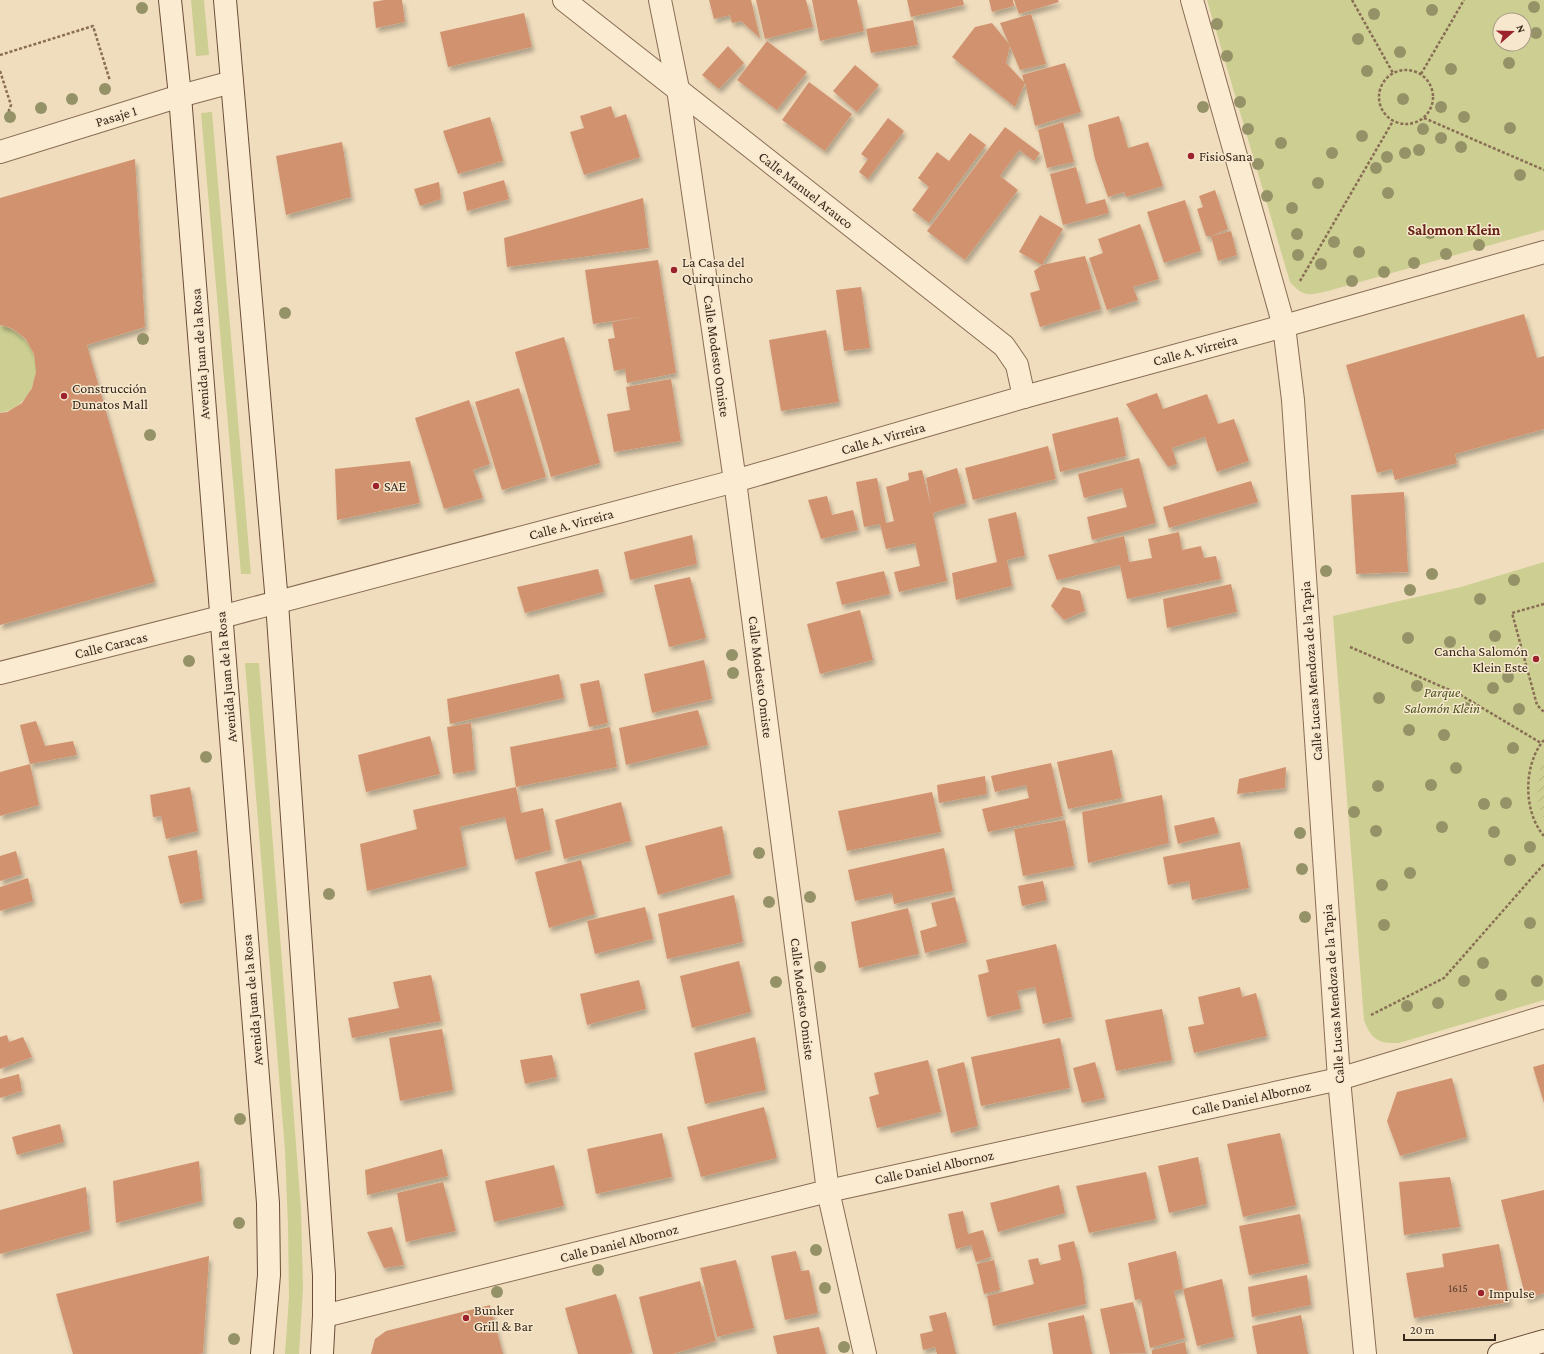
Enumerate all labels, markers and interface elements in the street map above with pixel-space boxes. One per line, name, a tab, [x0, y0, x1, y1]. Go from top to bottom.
north arrow	[1492, 12, 1532, 52]
text: N	[1514, 23, 1528, 35]
street label: Pasaje 1	[94, 102, 139, 131]
street label: Calle Manuel Arauco	[756, 148, 856, 232]
place label: FisioSana	[1199, 148, 1253, 164]
marker: FisioSana	[1186, 151, 1196, 161]
district label: Salomon Klein	[1408, 222, 1501, 238]
place label: La Casa del Quirquincho	[682, 254, 753, 286]
marker: La Casa del Quirquincho	[669, 265, 679, 275]
street label: Avenida Juan de la Rosa	[187, 287, 213, 420]
street label: Calle Modesto Omiste	[701, 294, 733, 418]
street label: Calle A. Virreira	[1151, 331, 1239, 369]
place label: Construcción Dunatos Mall	[72, 380, 148, 412]
marker: Construcción Dunatos Mall	[59, 391, 69, 401]
street label: Calle A. Virreira	[839, 418, 927, 458]
place label: SAE	[384, 478, 407, 494]
marker: SAE	[371, 481, 381, 491]
street label: Calle A. Virreira	[527, 505, 615, 543]
street label: Calle Lucas Mendoza de la Tapia	[1297, 580, 1325, 761]
street label: Avenida Juan de la Rosa	[212, 610, 240, 743]
street label: Calle Modesto Omiste	[746, 615, 776, 739]
street label: Calle Caracas	[73, 628, 149, 662]
place label: Cancha Salomón Klein Este	[1434, 643, 1528, 675]
marker: Cancha Salomón Klein Este	[1531, 654, 1541, 664]
park label: Parque Salomón Klein	[1404, 684, 1480, 716]
street label: Calle Lucas Mendoza de la Tapia	[1319, 903, 1347, 1084]
street label: Avenida Juan de la Rosa	[238, 933, 266, 1066]
street label: Calle Modesto Omiste	[788, 937, 818, 1061]
street label: Calle Daniel Albornoz	[1190, 1078, 1312, 1118]
street label: Calle Daniel Albornoz	[873, 1147, 995, 1187]
street label: Calle Daniel Albornoz	[558, 1221, 680, 1265]
house number: 1615	[1448, 1281, 1468, 1295]
place label: Impulse	[1489, 1285, 1535, 1301]
marker: Impulse	[1476, 1288, 1486, 1298]
place label: Bunker Grill & Bar	[474, 1302, 533, 1334]
marker: Bunker Grill & Bar	[461, 1313, 471, 1323]
scale bar	[1404, 1316, 1495, 1342]
text: 20 m	[1410, 1323, 1435, 1337]

